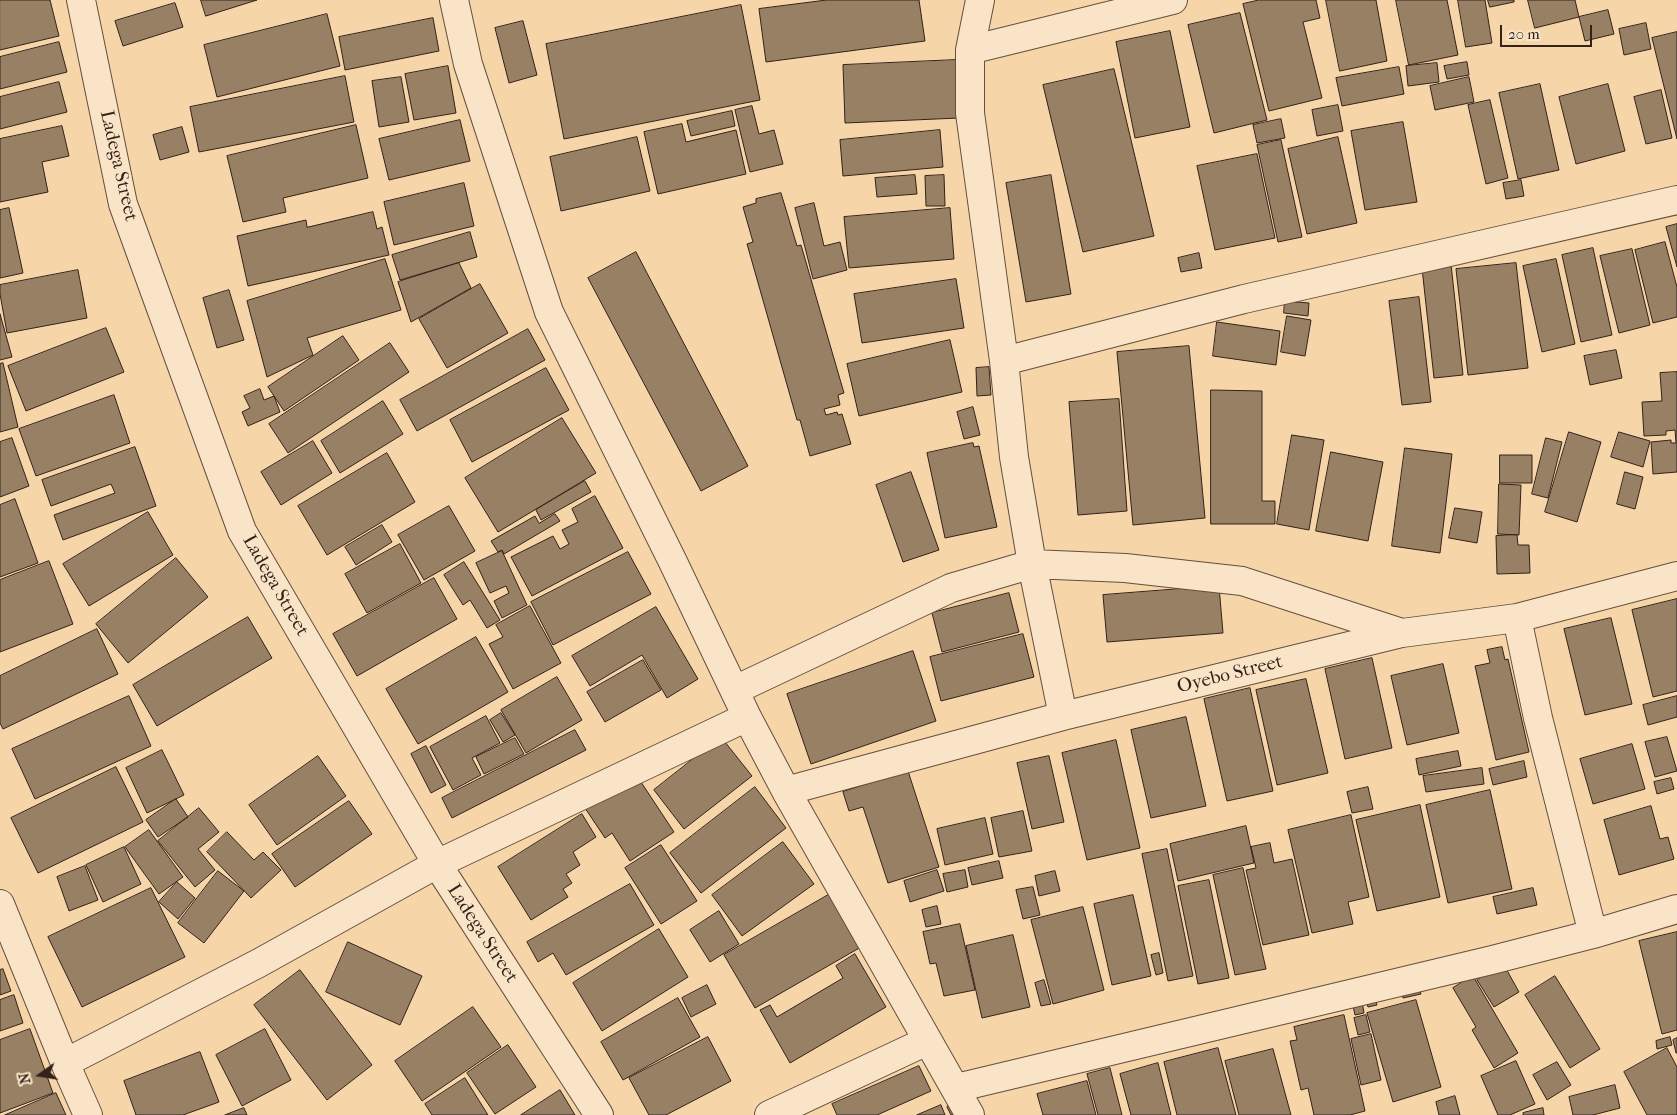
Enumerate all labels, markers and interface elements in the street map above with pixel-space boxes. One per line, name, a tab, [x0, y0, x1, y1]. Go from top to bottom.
scale bar	[1502, 15, 1594, 47]
text: 20 m	[1508, 25, 1540, 43]
street label: Ladega Street	[94, 108, 142, 224]
street label: Ladega Street	[237, 531, 313, 641]
street label: Oyebo Street	[1175, 651, 1285, 699]
street label: Ladega Street	[442, 880, 522, 988]
north arrow	[15, 1050, 65, 1100]
text: N	[15, 1071, 34, 1086]

